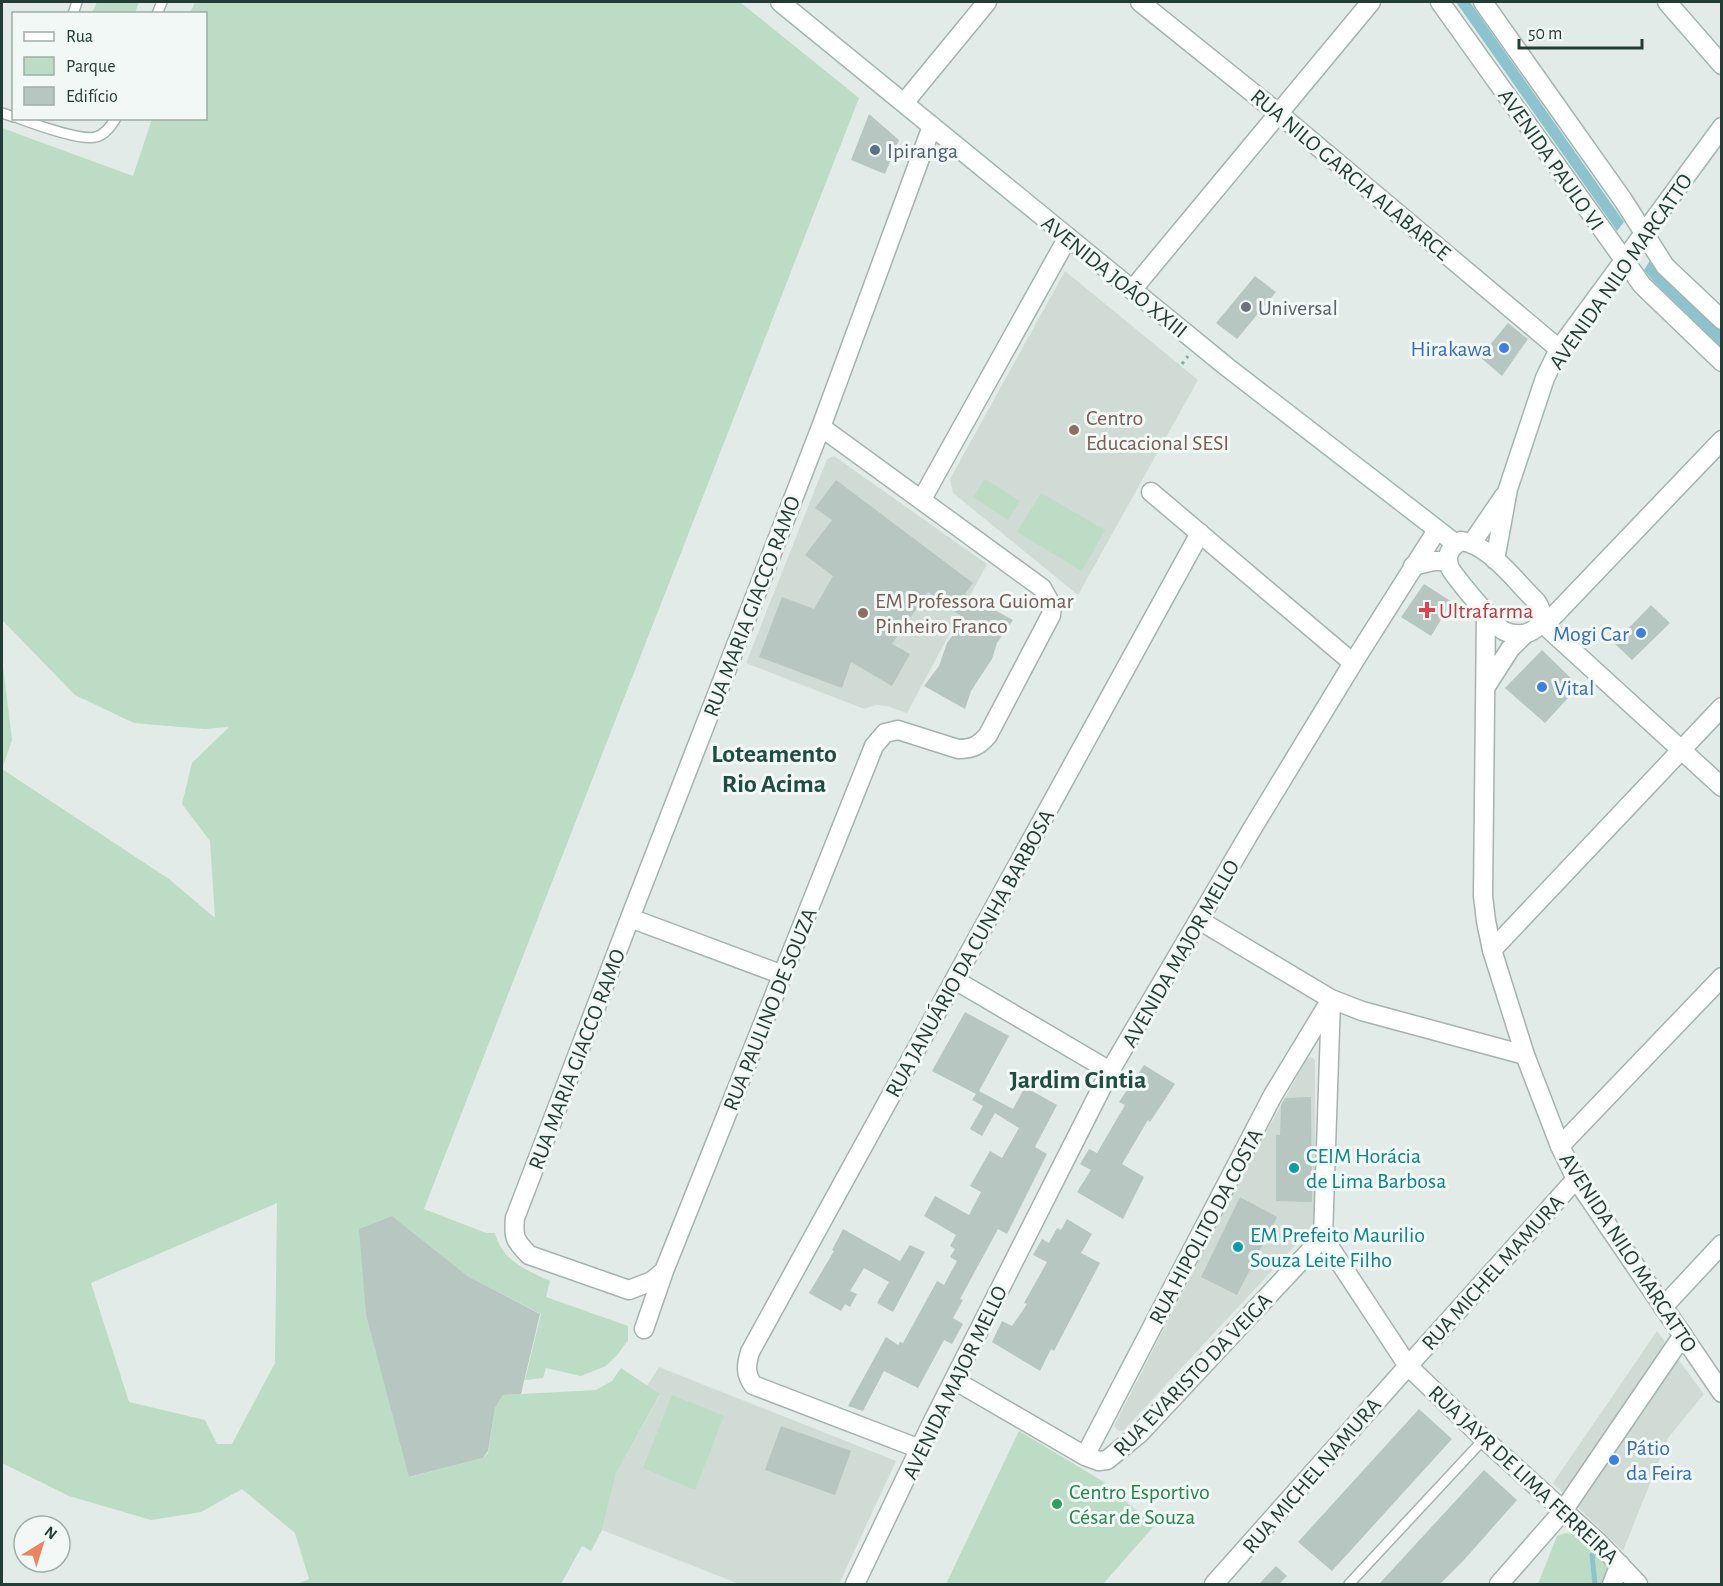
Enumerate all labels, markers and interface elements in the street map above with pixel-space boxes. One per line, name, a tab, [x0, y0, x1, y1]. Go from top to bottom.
legend	[12, 12, 207, 120]
scale bar	[1519, 12, 1642, 50]
text: 50 m	[1528, 25, 1562, 43]
text: Rua	[66, 28, 93, 46]
text: Parque	[66, 58, 115, 76]
street label: RUA NILO GARCIA ALABARCE	[1246, 85, 1455, 265]
street label: AVENIDA PAULO VI	[1494, 85, 1608, 234]
text: Edifício	[66, 88, 118, 106]
place label: Ipiranga	[887, 140, 958, 162]
marker: Ipiranga	[868, 143, 882, 157]
street label: AVENIDA NILO MARCATTO	[1545, 170, 1697, 373]
street label: AVENIDA JOÃO XXIII	[1037, 211, 1192, 342]
place label: Universal	[1258, 297, 1338, 319]
marker: Universal	[1239, 300, 1253, 314]
place label: Hirakawa	[1410, 338, 1492, 360]
marker: Hirakawa	[1497, 341, 1511, 355]
place label: Centro Educacional SESI	[1086, 407, 1229, 454]
marker: Centro Educacional SESI	[1067, 423, 1081, 437]
street label: RUA MARIA GIACCO RAMO	[700, 493, 804, 720]
place label: EM Professora Guiomar Pinheiro Franco	[875, 590, 1074, 637]
place label: Ultrafarma	[1439, 600, 1533, 622]
marker: Ultrafarma	[1420, 603, 1434, 617]
marker: EM Professora Guiomar Pinheiro Franco	[856, 606, 870, 620]
place label: Mogi Car	[1553, 623, 1629, 645]
marker: Mogi Car	[1634, 626, 1648, 640]
place label: Vital	[1554, 677, 1594, 699]
marker: Vital	[1535, 680, 1549, 694]
district label: Loteamento Rio Acima	[711, 741, 837, 797]
street label: RUA JANUÁRIO DA CUNHA BARBOSA	[881, 805, 1058, 1101]
street label: AVENIDA MAJOR MELLO	[1118, 856, 1243, 1051]
street label: RUA PAULINO DE SOUZA	[719, 905, 821, 1114]
street label: RUA MARIA GIACCO RAMO	[525, 946, 629, 1173]
district label: Jardim Cintia	[1009, 1067, 1147, 1093]
street label: RUA HIPOLITO DA COSTA	[1145, 1125, 1267, 1328]
place label: CEIM Horácia de Lima Barbosa	[1306, 1145, 1446, 1192]
street label: AVENIDA NILO MARCATTO	[1555, 1149, 1701, 1356]
marker: CEIM Horácia de Lima Barbosa	[1287, 1161, 1301, 1175]
street label: RUA MICHEL MAMURA	[1418, 1191, 1568, 1354]
place label: EM Prefeito Maurilio Souza Leite Filho	[1250, 1224, 1425, 1271]
marker: EM Prefeito Maurilio Souza Leite Filho	[1231, 1240, 1245, 1254]
street label: AVENIDA MAJOR MELLO	[898, 1282, 1011, 1483]
street label: RUA EVARISTO DA VEIGA	[1109, 1289, 1276, 1460]
street label: RUA JAYR DE LIMA FERREIRA	[1424, 1381, 1623, 1568]
street label: RUA MICHEL NAMURA	[1238, 1393, 1385, 1558]
place label: Pátio da Feira	[1626, 1437, 1692, 1484]
marker: Pátio da Feira	[1607, 1453, 1621, 1467]
place label: Centro Esportivo César de Souza	[1069, 1481, 1210, 1528]
marker: Centro Esportivo César de Souza	[1050, 1497, 1064, 1511]
north arrow	[12, 1514, 72, 1574]
text: N	[41, 1523, 60, 1543]

